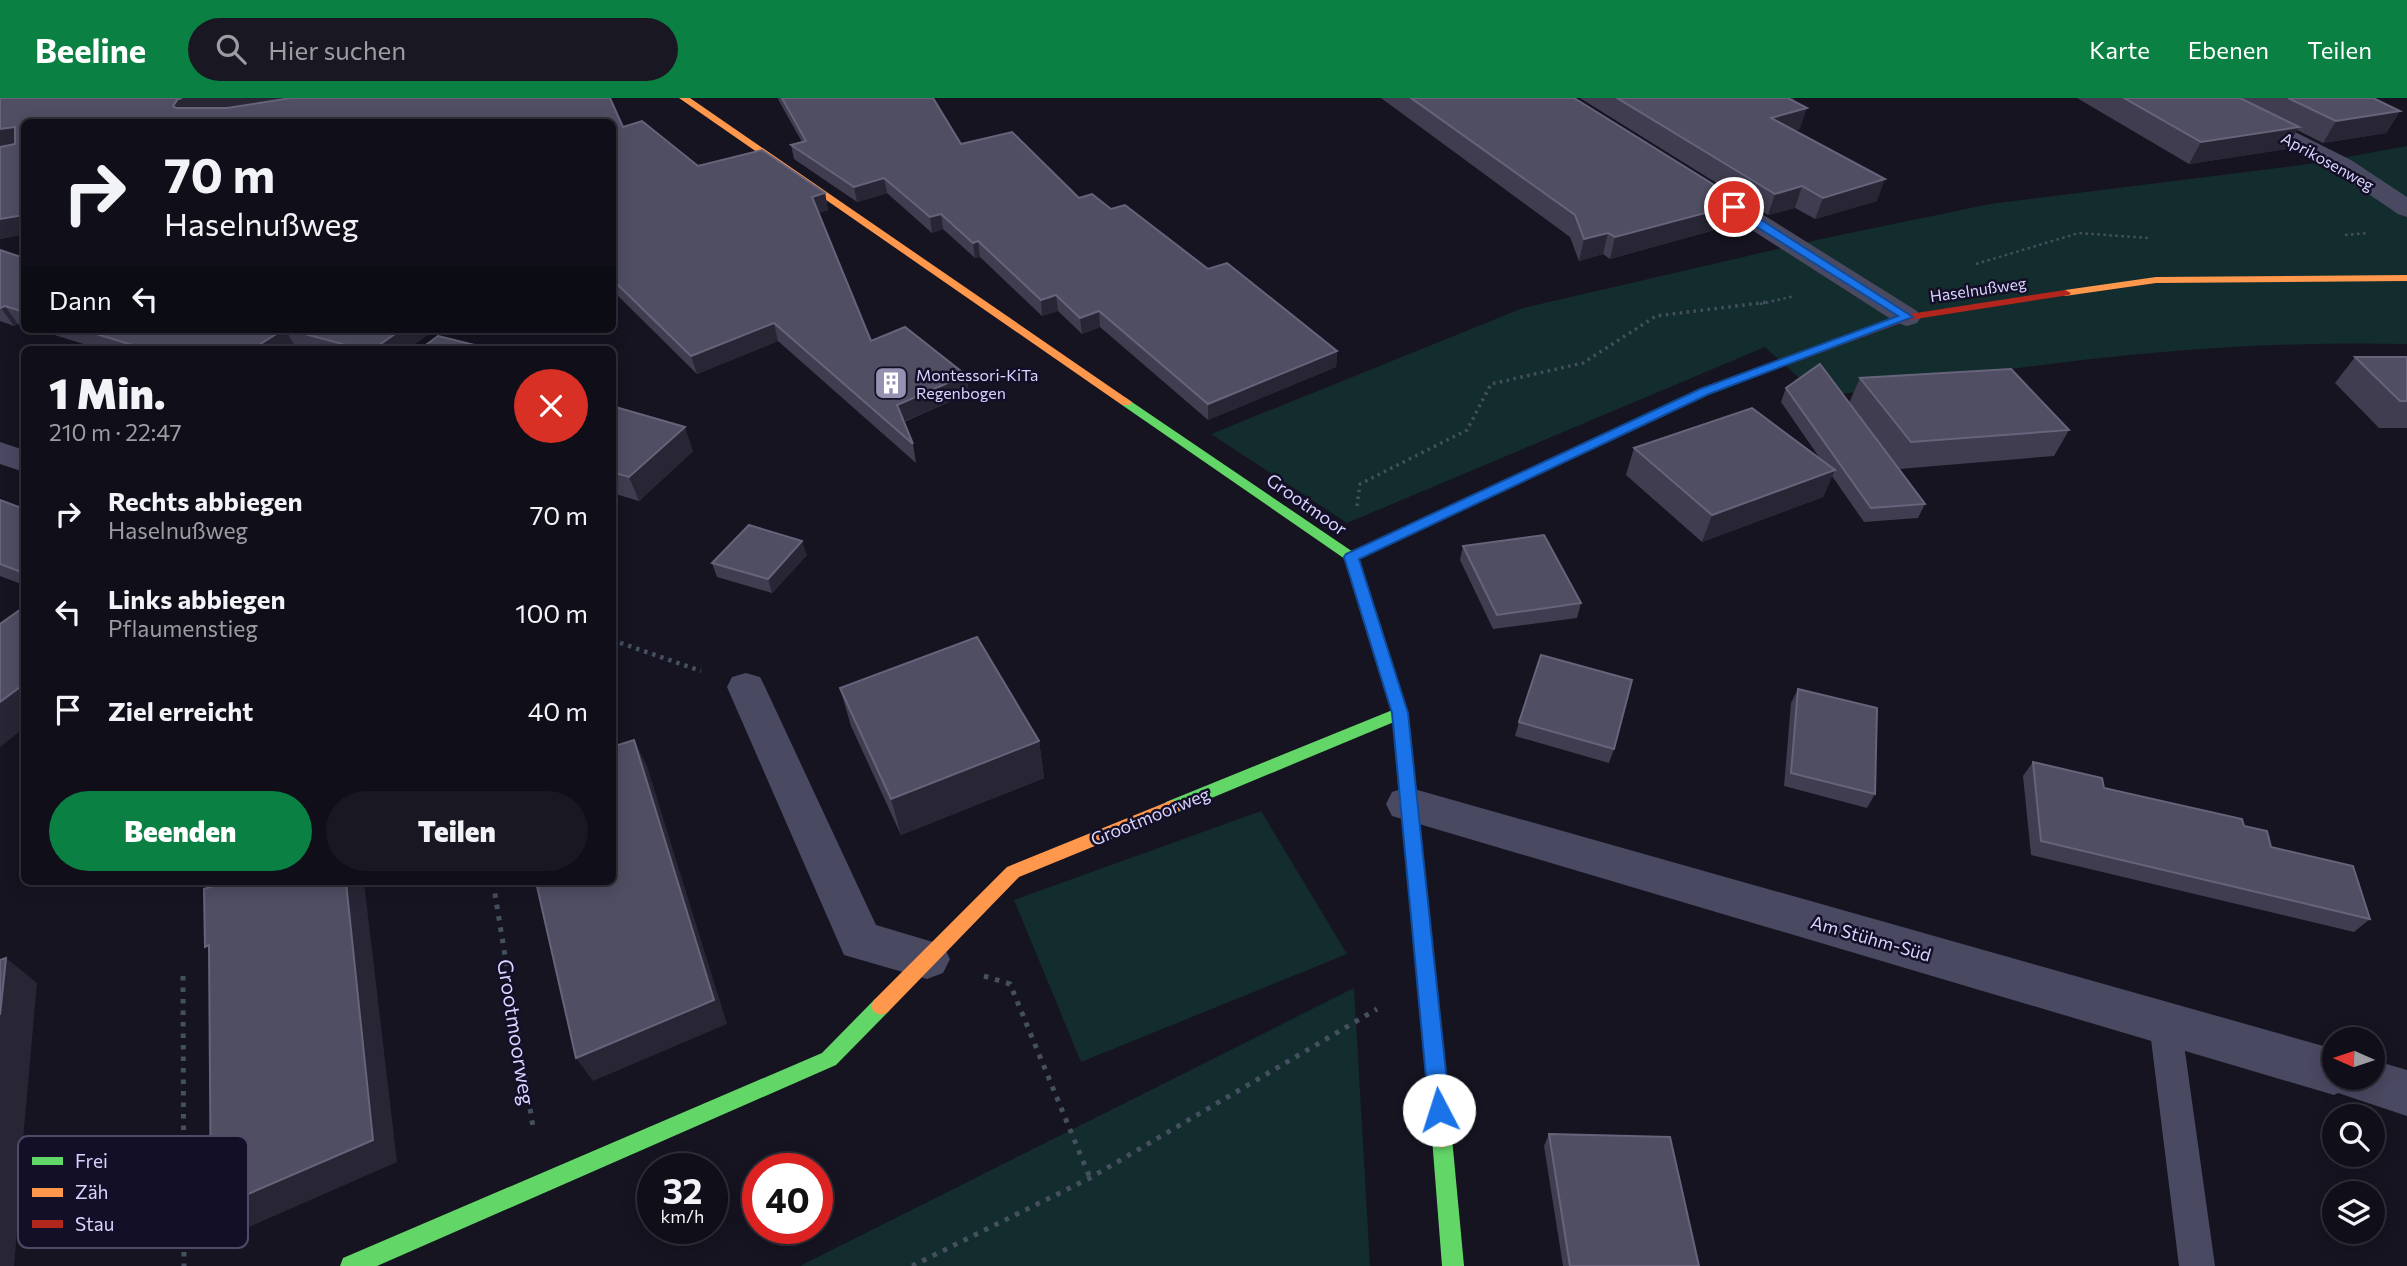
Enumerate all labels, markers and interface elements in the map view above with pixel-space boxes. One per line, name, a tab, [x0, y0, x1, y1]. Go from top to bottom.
search box	[188, 18, 678, 81]
text: Beeline	[35, 29, 146, 70]
icon: search	[212, 30, 250, 68]
text: Hier suchen	[268, 34, 406, 65]
text: Karte	[2089, 35, 2150, 64]
text: Ebenen	[2188, 35, 2269, 64]
text: Teilen	[2307, 35, 2372, 64]
street label: Aprikosenweg	[2278, 128, 2378, 194]
text: 70 m	[164, 143, 275, 203]
icon: right	[49, 147, 140, 238]
pin	[1704, 177, 1764, 237]
icon: arrive	[1715, 188, 1753, 226]
text: Haselnußweg	[164, 203, 359, 243]
street label: Haselnußweg	[1928, 273, 2028, 305]
icon: left	[126, 280, 164, 318]
text: Dann	[49, 284, 112, 315]
building icon: Montessori-KiTa Regenbogen	[872, 364, 910, 402]
place label: Montessori-KiTa Regenbogen	[916, 365, 1038, 402]
text: 1 Min.	[49, 366, 166, 418]
button: close	[514, 369, 588, 443]
text: 210 m · 22:47	[49, 418, 182, 446]
street label: Grootmoor	[1262, 468, 1352, 540]
text: Rechts abbiegen	[108, 485, 303, 516]
icon: right	[49, 495, 87, 533]
text: 70 m	[530, 499, 588, 530]
text: Haselnußweg	[108, 516, 248, 544]
text: Links abbiegen	[108, 583, 286, 614]
icon: left	[49, 593, 87, 631]
text: 100 m	[515, 597, 588, 628]
text: Pflaumenstieg	[108, 614, 258, 642]
icon: arrive	[49, 691, 87, 729]
text: Ziel erreicht	[108, 695, 253, 726]
text: 40 m	[528, 695, 588, 726]
street label: Grootmoorweg	[1087, 782, 1213, 850]
button: Beenden	[49, 791, 312, 871]
button: Teilen	[326, 791, 588, 871]
street label: Am Stühm-Süd	[1808, 910, 1934, 966]
street label: Grootmoorweg	[493, 957, 541, 1107]
north arrow	[2322, 1027, 2385, 1090]
map controls	[2322, 1027, 2385, 1244]
position arrow	[1402, 1073, 1476, 1147]
button: search	[2322, 1104, 2385, 1167]
legend	[18, 1136, 248, 1248]
text: Frei	[75, 1149, 108, 1172]
speed limit sign: 40	[742, 1153, 833, 1244]
text: 32	[662, 1168, 703, 1211]
text: Zäh	[75, 1180, 109, 1203]
button: layers	[2322, 1181, 2385, 1244]
text: km/h	[661, 1205, 704, 1227]
text: Stau	[75, 1212, 114, 1235]

